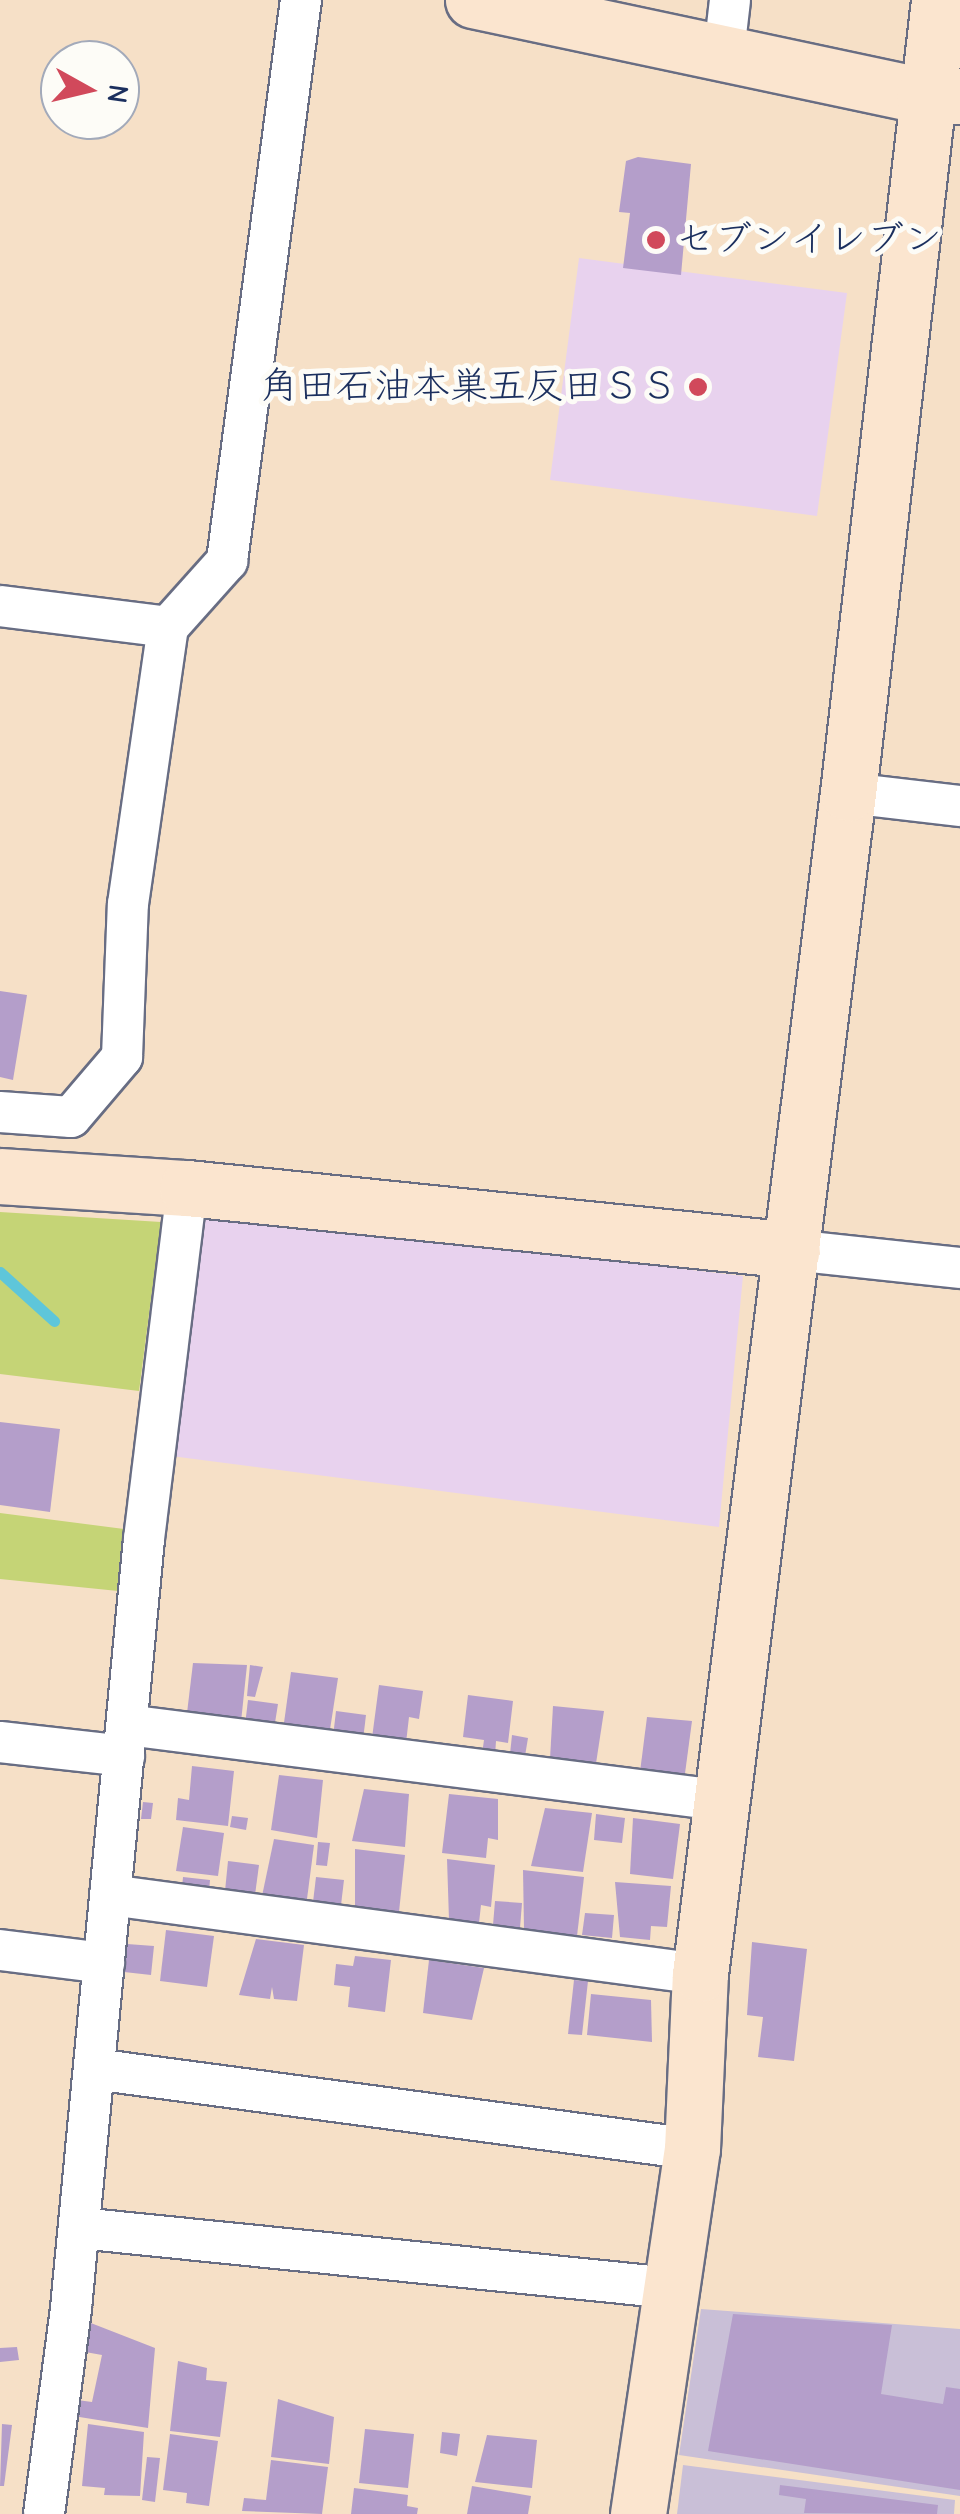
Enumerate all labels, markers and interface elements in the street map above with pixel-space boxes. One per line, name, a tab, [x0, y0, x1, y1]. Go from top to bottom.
north arrow	[40, 40, 140, 140]
text: N	[101, 83, 135, 105]
place label: セブンイレブン	[676, 217, 942, 263]
marker: セブンイレブン	[645, 229, 667, 251]
place label: 角田石油本巣五反田ＳＳ	[260, 364, 678, 410]
marker: 角田石油本巣五反田ＳＳ	[687, 376, 709, 398]

